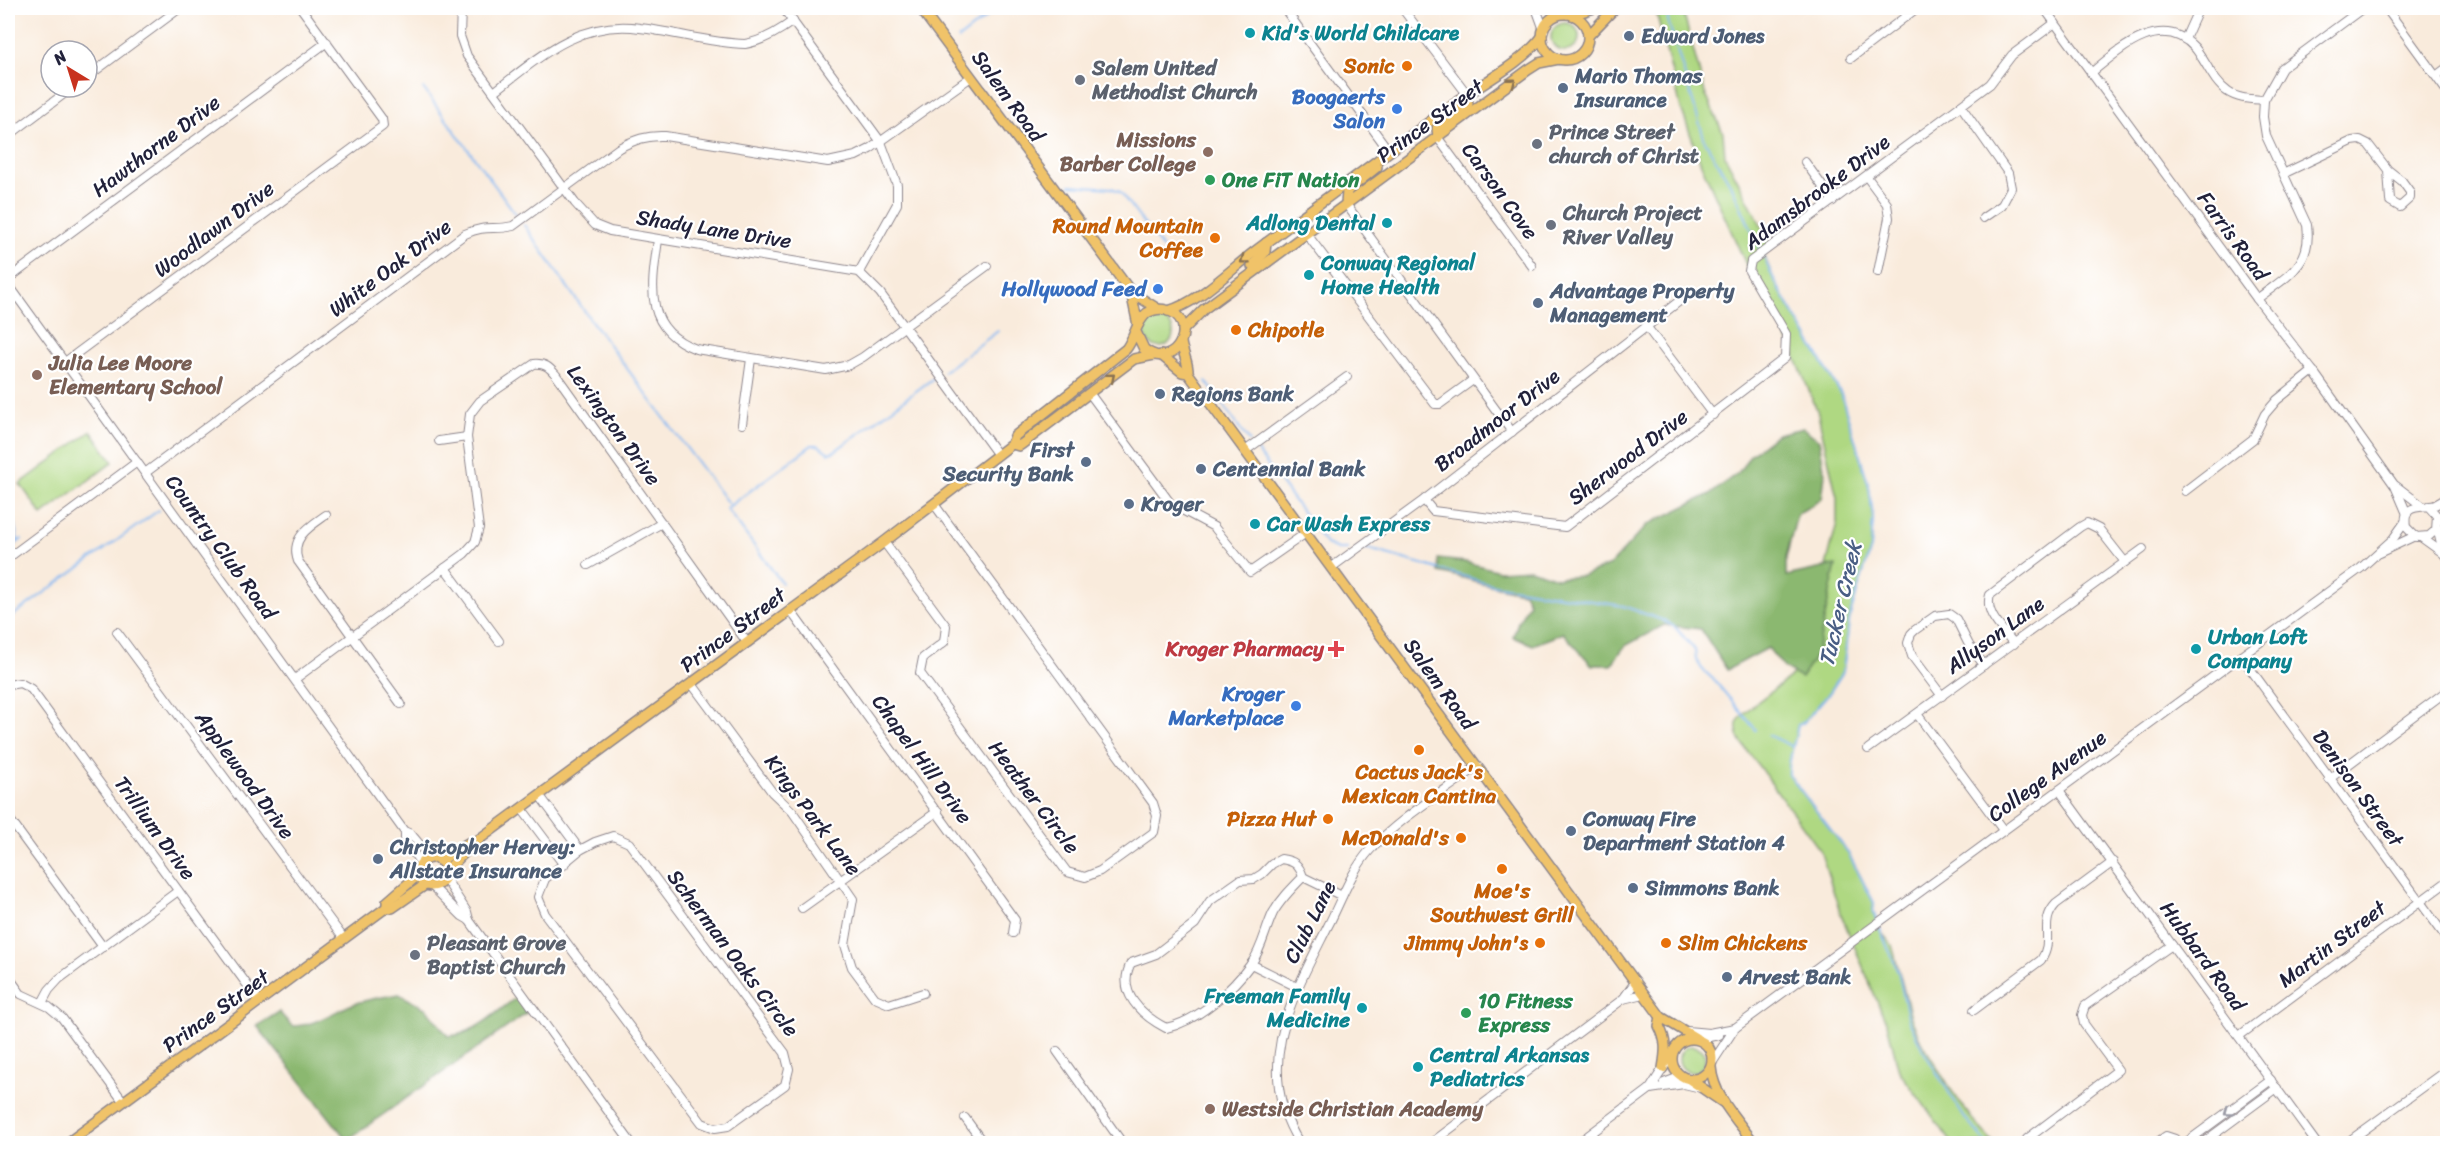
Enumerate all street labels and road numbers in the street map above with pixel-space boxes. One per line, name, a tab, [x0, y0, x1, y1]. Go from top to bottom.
street label: Salem Road	[961, 42, 1056, 152]
street label: Prince Street	[1368, 68, 1493, 173]
street label: Hawthorne Drive	[83, 84, 229, 207]
street label: Adamsbrooke Drive	[1735, 124, 1899, 261]
street label: Carson Cove	[1451, 134, 1549, 248]
street label: Woodlawn Drive	[145, 170, 283, 287]
street label: Farris Road	[2187, 183, 2280, 291]
street label: Shady Lane Drive	[634, 198, 795, 260]
street label: White Oak Drive	[320, 209, 460, 327]
street label: Lexington Drive	[557, 356, 671, 494]
street label: Broadmoor Drive	[1425, 358, 1569, 482]
street label: Sherwood Drive	[1559, 399, 1697, 515]
street label: Country Club Road	[155, 466, 288, 630]
street label: Prince Street	[671, 576, 796, 683]
street label: Allyson Lane	[1936, 586, 2053, 685]
street label: Salem Road	[1393, 630, 1488, 740]
street label: Chapel Hill Drive	[861, 686, 983, 832]
street label: Applewood Drive	[184, 701, 305, 848]
street label: College Avenue	[1979, 720, 2115, 832]
street label: Denison Street	[2302, 721, 2415, 856]
street label: Heather Circle	[978, 732, 1090, 863]
street label: Kings Park Lane	[754, 746, 872, 885]
street label: Trillium Drive	[104, 767, 206, 889]
street label: Scherman Oaks Circle	[657, 861, 809, 1046]
street label: Club Lane	[1273, 874, 1347, 970]
street label: Martin Street	[2269, 889, 2396, 998]
street label: Hubbard Road	[2150, 893, 2258, 1021]
street label: Prince Street	[154, 958, 279, 1063]

